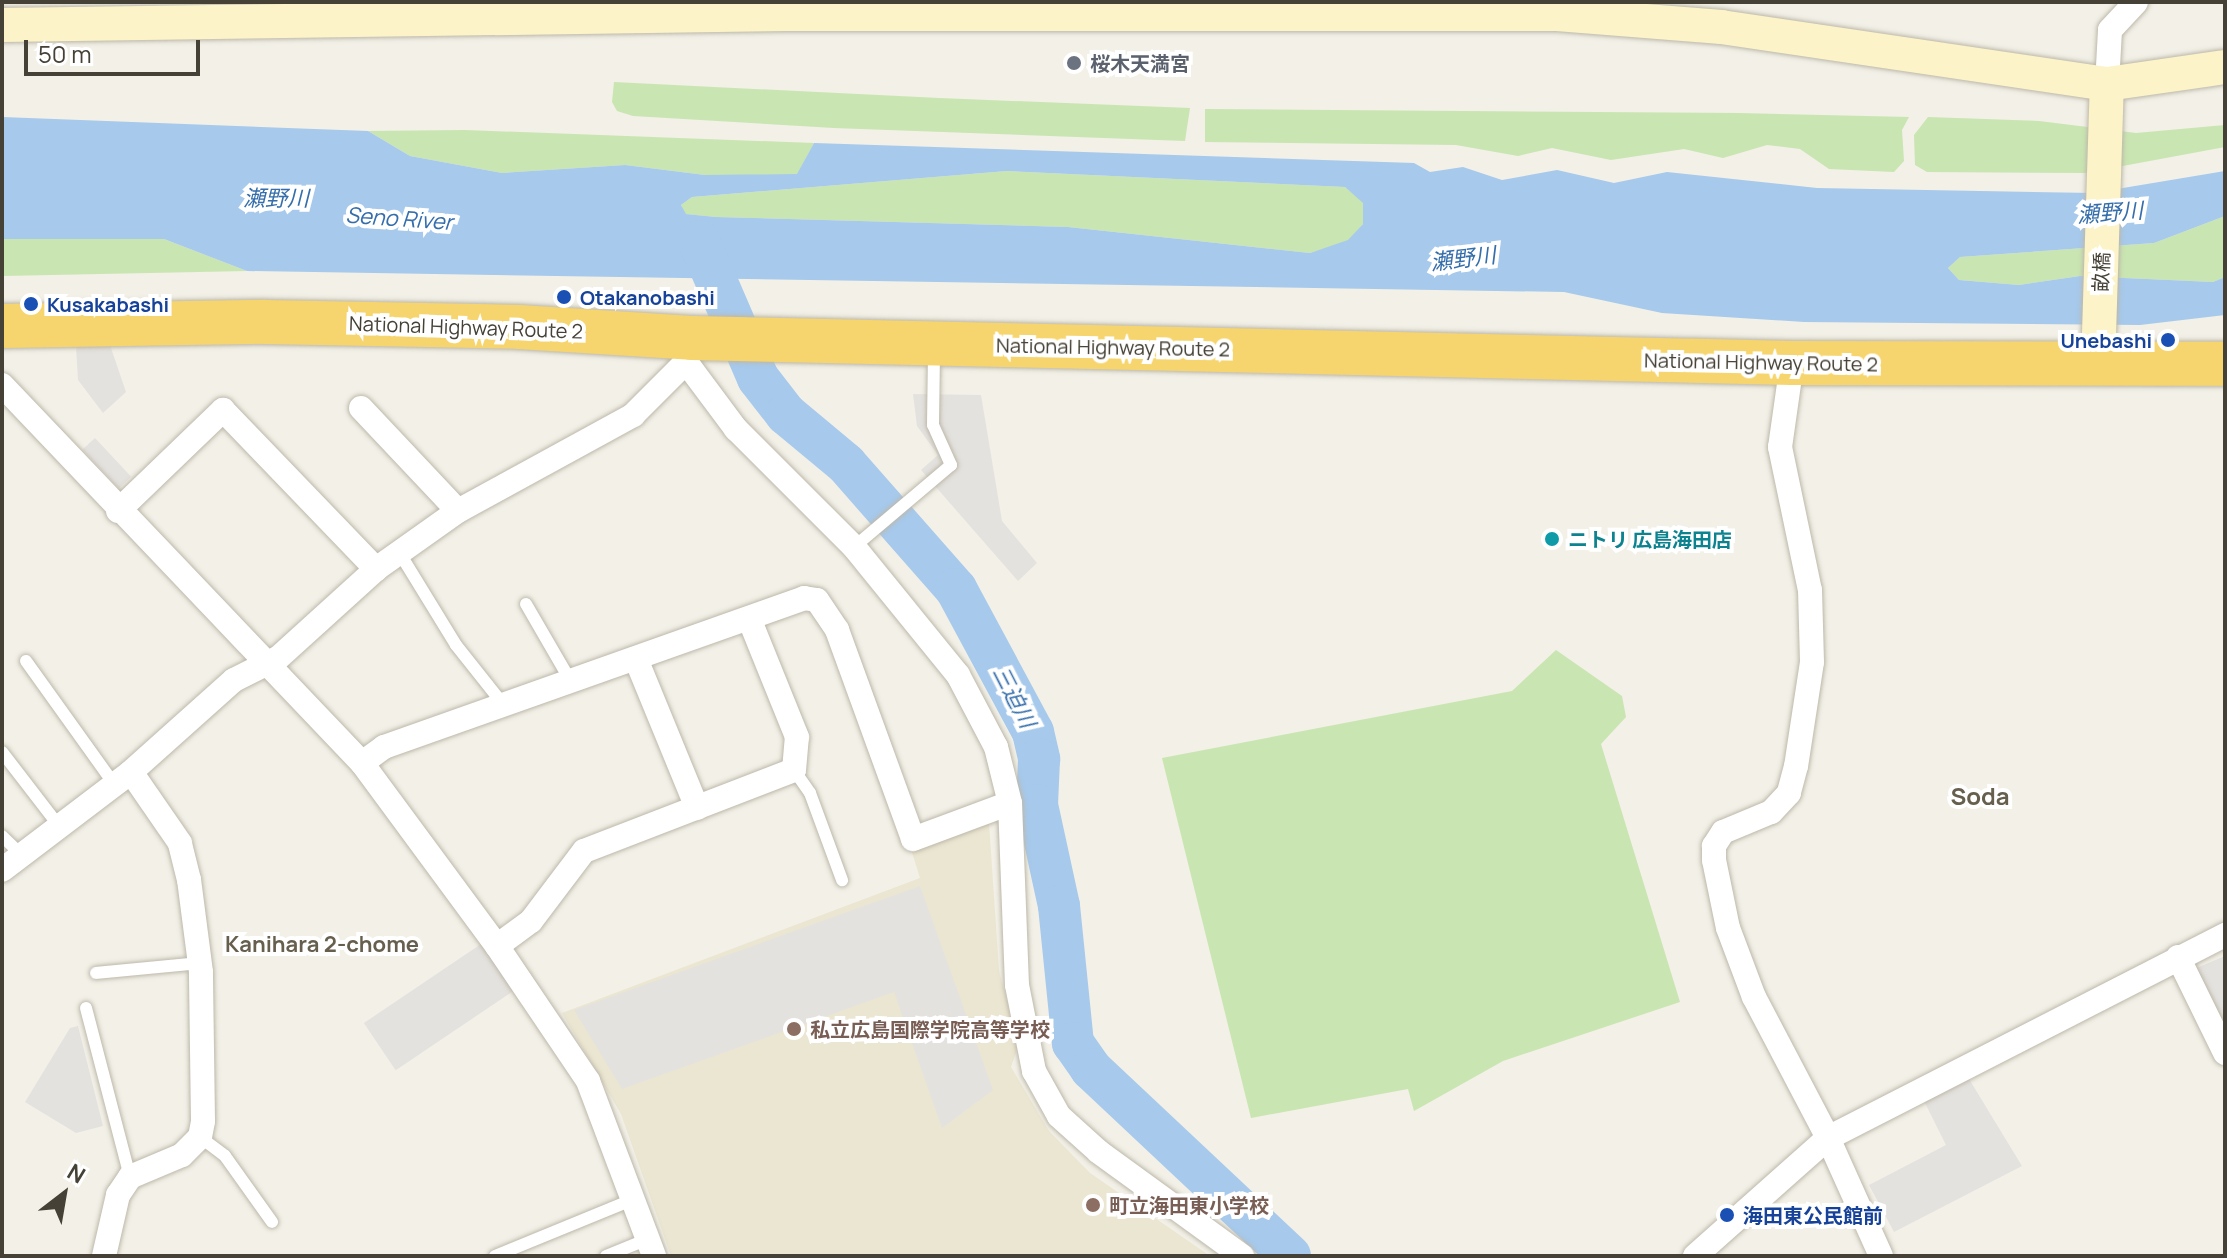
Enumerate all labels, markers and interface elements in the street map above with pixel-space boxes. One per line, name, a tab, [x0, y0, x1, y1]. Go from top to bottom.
scale bar	[28, 24, 204, 74]
text: 50 m	[38, 37, 92, 70]
place label: 桜木天満宮	[1090, 51, 1190, 75]
marker: 桜木天満宮	[1065, 54, 1083, 72]
water label: 瀬野川	[243, 186, 309, 212]
water label: 瀬野川	[2076, 198, 2144, 228]
water label: Seno River	[345, 202, 453, 236]
water label: 瀬野川	[1429, 242, 1497, 276]
street label: 畝橋	[2088, 252, 2114, 292]
place label: Otakanobashi	[580, 285, 715, 309]
marker: Otakanobashi	[555, 288, 573, 306]
place label: Kusakabashi	[47, 292, 169, 316]
marker: Kusakabashi	[22, 295, 40, 313]
street label: National Highway Route 2	[349, 311, 583, 343]
place label: Unebashi	[2060, 328, 2152, 352]
marker: Unebashi	[2159, 331, 2177, 349]
street label: National Highway Route 2	[996, 333, 1230, 361]
street label: National Highway Route 2	[1644, 348, 1878, 376]
place label: ニトリ 広島海田店	[1568, 527, 1732, 551]
marker: ニトリ 広島海田店	[1543, 530, 1561, 548]
water label: 三迫川	[987, 662, 1041, 732]
district label: Soda	[1950, 782, 2010, 810]
district label: Kanihara 2-chome	[225, 932, 419, 958]
place label: 私立広島国際学院高等学校	[810, 1017, 1050, 1041]
marker: 私立広島国際学院高等学校	[785, 1020, 803, 1038]
north arrow	[24, 1154, 104, 1234]
text: N	[62, 1156, 91, 1190]
place label: 町立海田東小学校	[1109, 1193, 1269, 1217]
marker: 町立海田東小学校	[1084, 1196, 1102, 1214]
place label: 海田東公民館前	[1743, 1203, 1883, 1227]
marker: 海田東公民館前	[1718, 1206, 1736, 1224]

